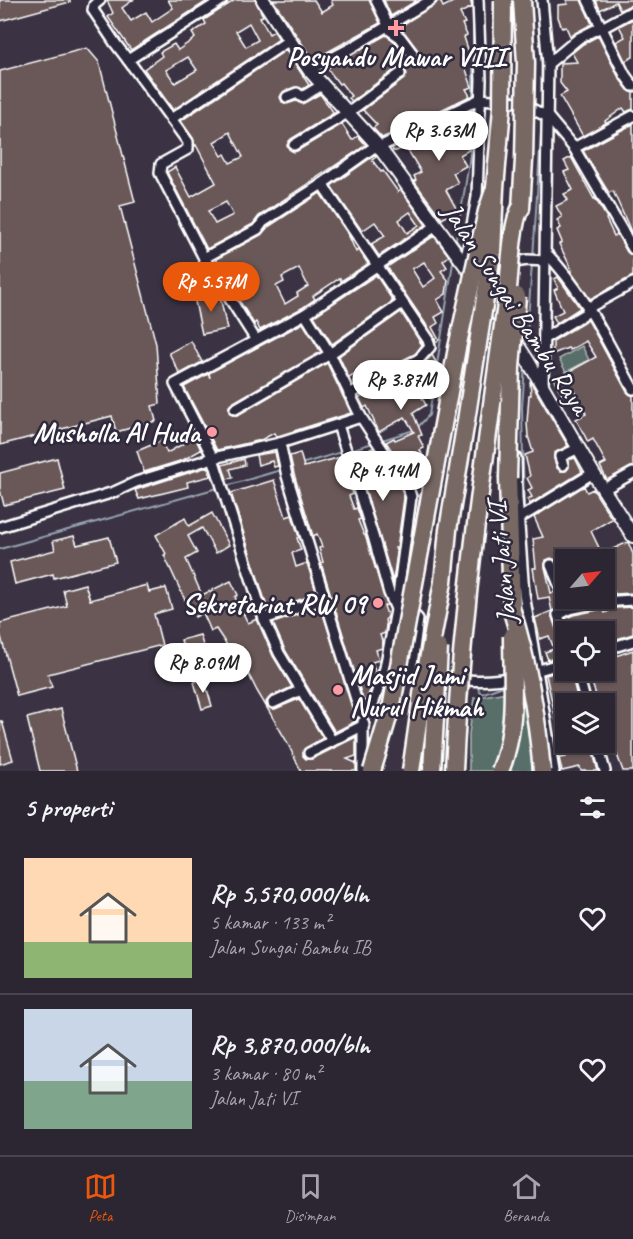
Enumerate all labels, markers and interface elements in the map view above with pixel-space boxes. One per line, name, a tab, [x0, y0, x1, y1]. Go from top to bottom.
marker: Posyandu Mawar VIII	[387, 19, 405, 37]
place label: Posyandu Mawar VIII	[287, 39, 511, 75]
pin: Rp 3.63M	[377, 111, 501, 162]
text: Rp 3.63M	[404, 118, 474, 143]
street label: Jalan Sungai Bambu Raya	[434, 194, 599, 423]
pin: Rp 5.57M	[149, 262, 273, 313]
text: Rp 5.57M	[177, 269, 245, 294]
pin: Rp 3.87M	[339, 360, 463, 411]
text: Rp 3.87M	[366, 367, 436, 392]
place label: Musholla Al Huda	[33, 415, 203, 450]
marker: Musholla Al Huda	[205, 425, 219, 439]
pin: Rp 4.14M	[321, 451, 445, 502]
text: Rp 4.14M	[348, 458, 418, 483]
street label: Jalan Jati VI	[478, 495, 524, 627]
north arrow	[555, 549, 615, 609]
map controls	[555, 549, 615, 753]
place label: Sekretariat RW 09	[182, 586, 370, 621]
marker: Sekretariat RW 09	[371, 596, 385, 610]
button: locate	[555, 621, 615, 681]
pin: Rp 8.09M	[141, 643, 265, 694]
text: Rp 8.09M	[169, 650, 237, 675]
place label: Masjid Jami Nurul Hikmah	[350, 657, 484, 724]
marker: Masjid Jami Nurul Hikmah	[331, 683, 345, 697]
button: layers	[555, 693, 615, 753]
text: 5 properti	[24, 791, 112, 824]
icon: filters	[576, 791, 609, 824]
text: Rp 5,570,000/bln	[210, 877, 369, 910]
icon: home	[72, 882, 144, 954]
icon: heart	[576, 902, 609, 935]
text: 5 kamar · 133 m²	[210, 910, 330, 935]
text: Jalan Sungai Bambu IB	[210, 935, 371, 960]
text: Rp 3,870,000/bln	[210, 1028, 370, 1061]
icon: home	[72, 1033, 144, 1105]
icon: heart	[576, 1053, 609, 1086]
text: 3 kamar · 80 m²	[210, 1061, 321, 1086]
text: Jalan Jati VI	[210, 1086, 297, 1111]
tab: Peta	[84, 1170, 117, 1226]
tab: Disimpan	[285, 1170, 335, 1226]
tab: Beranda	[503, 1170, 549, 1226]

